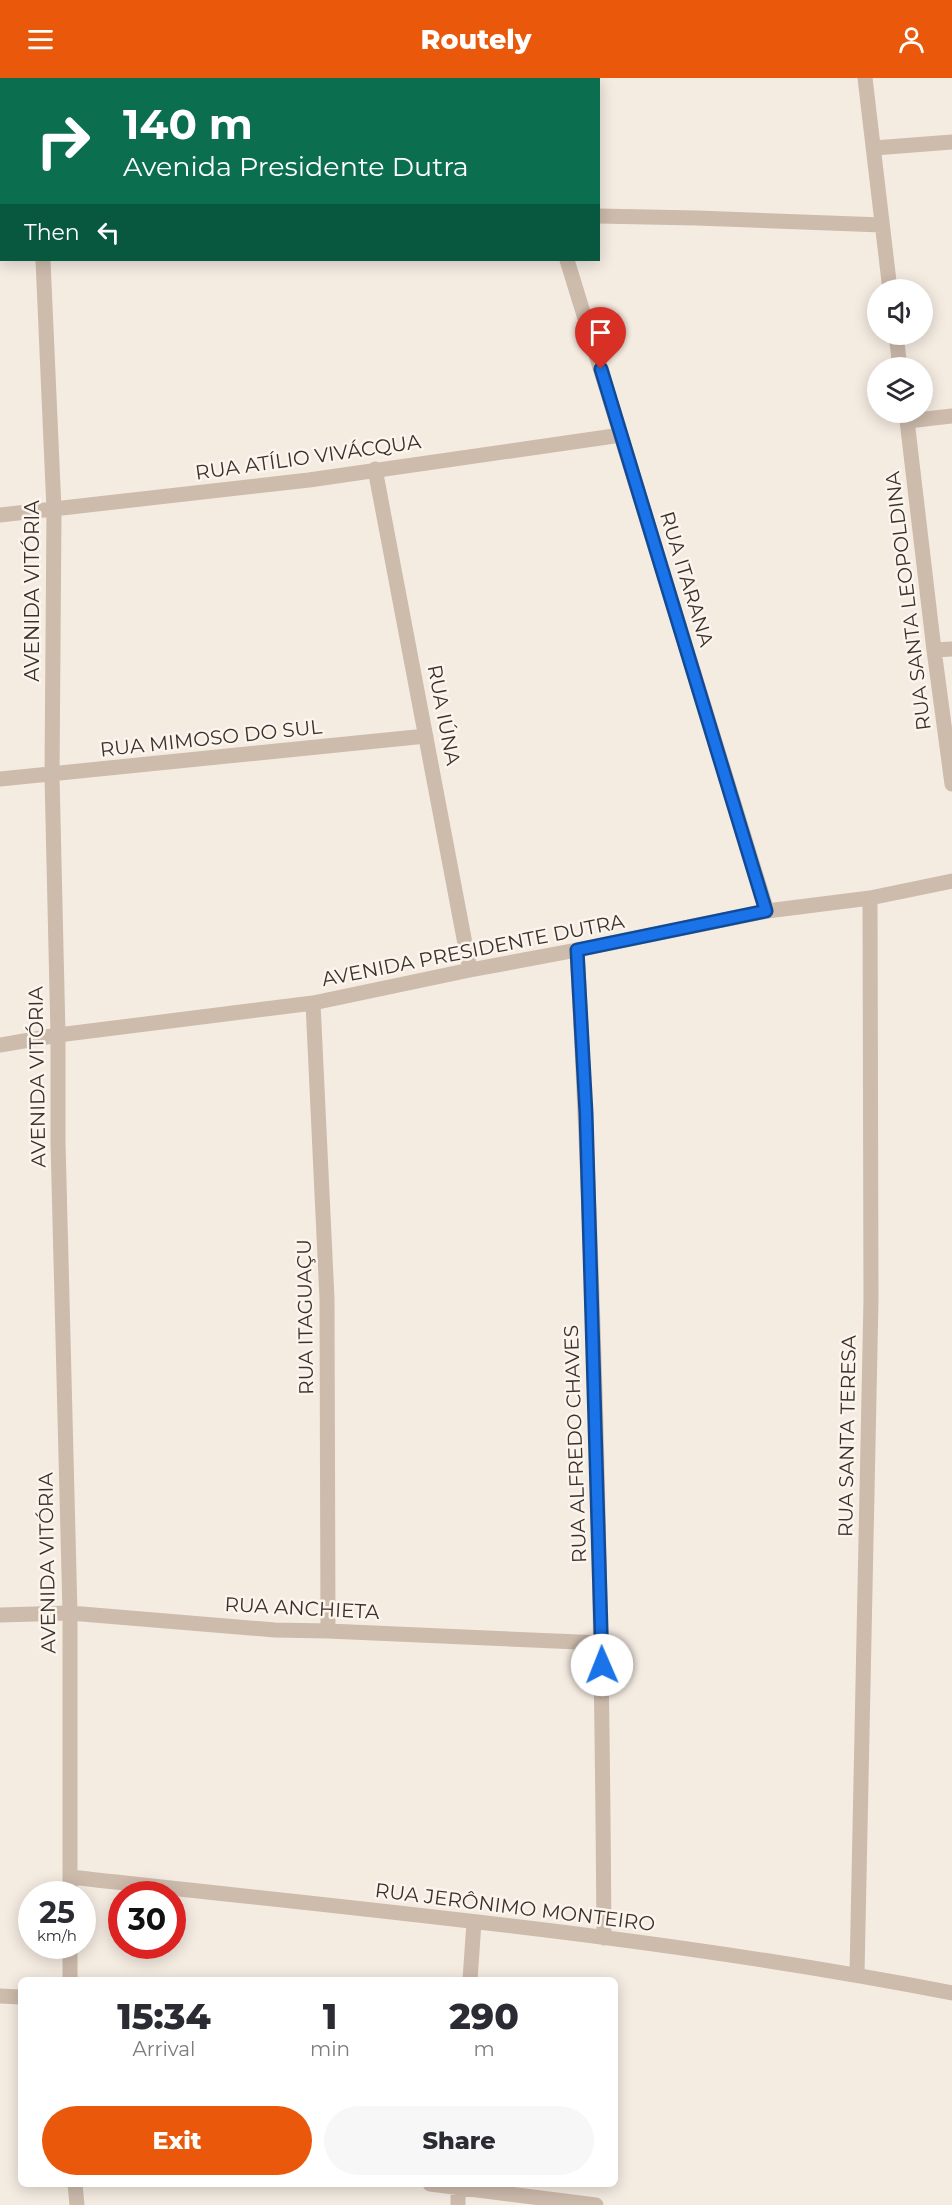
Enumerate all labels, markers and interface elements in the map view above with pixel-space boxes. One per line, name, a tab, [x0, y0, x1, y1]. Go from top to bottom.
icon: menu	[24, 23, 57, 56]
text: Routely	[421, 23, 531, 56]
icon: person	[895, 23, 928, 56]
text: 140 m	[123, 98, 253, 150]
icon: right	[24, 102, 102, 180]
text: Avenida Presidente Dutra	[123, 150, 469, 183]
icon: left	[92, 216, 125, 249]
text: Then	[24, 219, 80, 246]
map controls	[867, 279, 933, 423]
button: sound	[867, 279, 933, 345]
pin	[575, 307, 626, 369]
icon: arrive	[584, 316, 617, 349]
button: layers	[867, 357, 933, 423]
street label: RUA ATÍLIO VIVÁCQUA	[194, 429, 423, 485]
street label: RUA SANTA LEOPOLDINA	[880, 469, 936, 732]
street label: AVENIDA VITÓRIA	[20, 500, 44, 682]
street label: RUA ITARANA	[655, 508, 719, 650]
street label: RUA IÚNA	[422, 663, 466, 768]
street label: RUA MIMOSO DO SUL	[99, 714, 324, 762]
street label: AVENIDA PRESIDENTE DUTRA	[320, 909, 627, 991]
street label: AVENIDA VITÓRIA	[23, 985, 51, 1168]
street label: RUA ITAGUAÇU	[292, 1239, 318, 1395]
street label: RUA ALFREDO CHAVES	[559, 1325, 591, 1563]
street label: RUA SANTA TERESA	[833, 1334, 861, 1537]
street label: AVENIDA VITÓRIA	[33, 1471, 61, 1654]
street label: RUA ANCHIETA	[224, 1592, 381, 1624]
position arrow	[570, 1633, 634, 1697]
street label: RUA JERÔNIMO MONTEIRO	[374, 1878, 656, 1936]
speed limit sign: 30	[108, 1881, 186, 1959]
text: 25	[39, 1894, 75, 1931]
text: km/h	[37, 1926, 77, 1945]
text: 15:34	[117, 1994, 211, 2038]
text: 1	[323, 1994, 337, 2038]
text: 290	[449, 1994, 519, 2038]
text: Arrival	[132, 2037, 196, 2061]
text: min	[310, 2037, 350, 2061]
text: m	[473, 2037, 495, 2061]
button: Exit	[42, 2106, 312, 2175]
button: Share	[324, 2106, 594, 2175]

